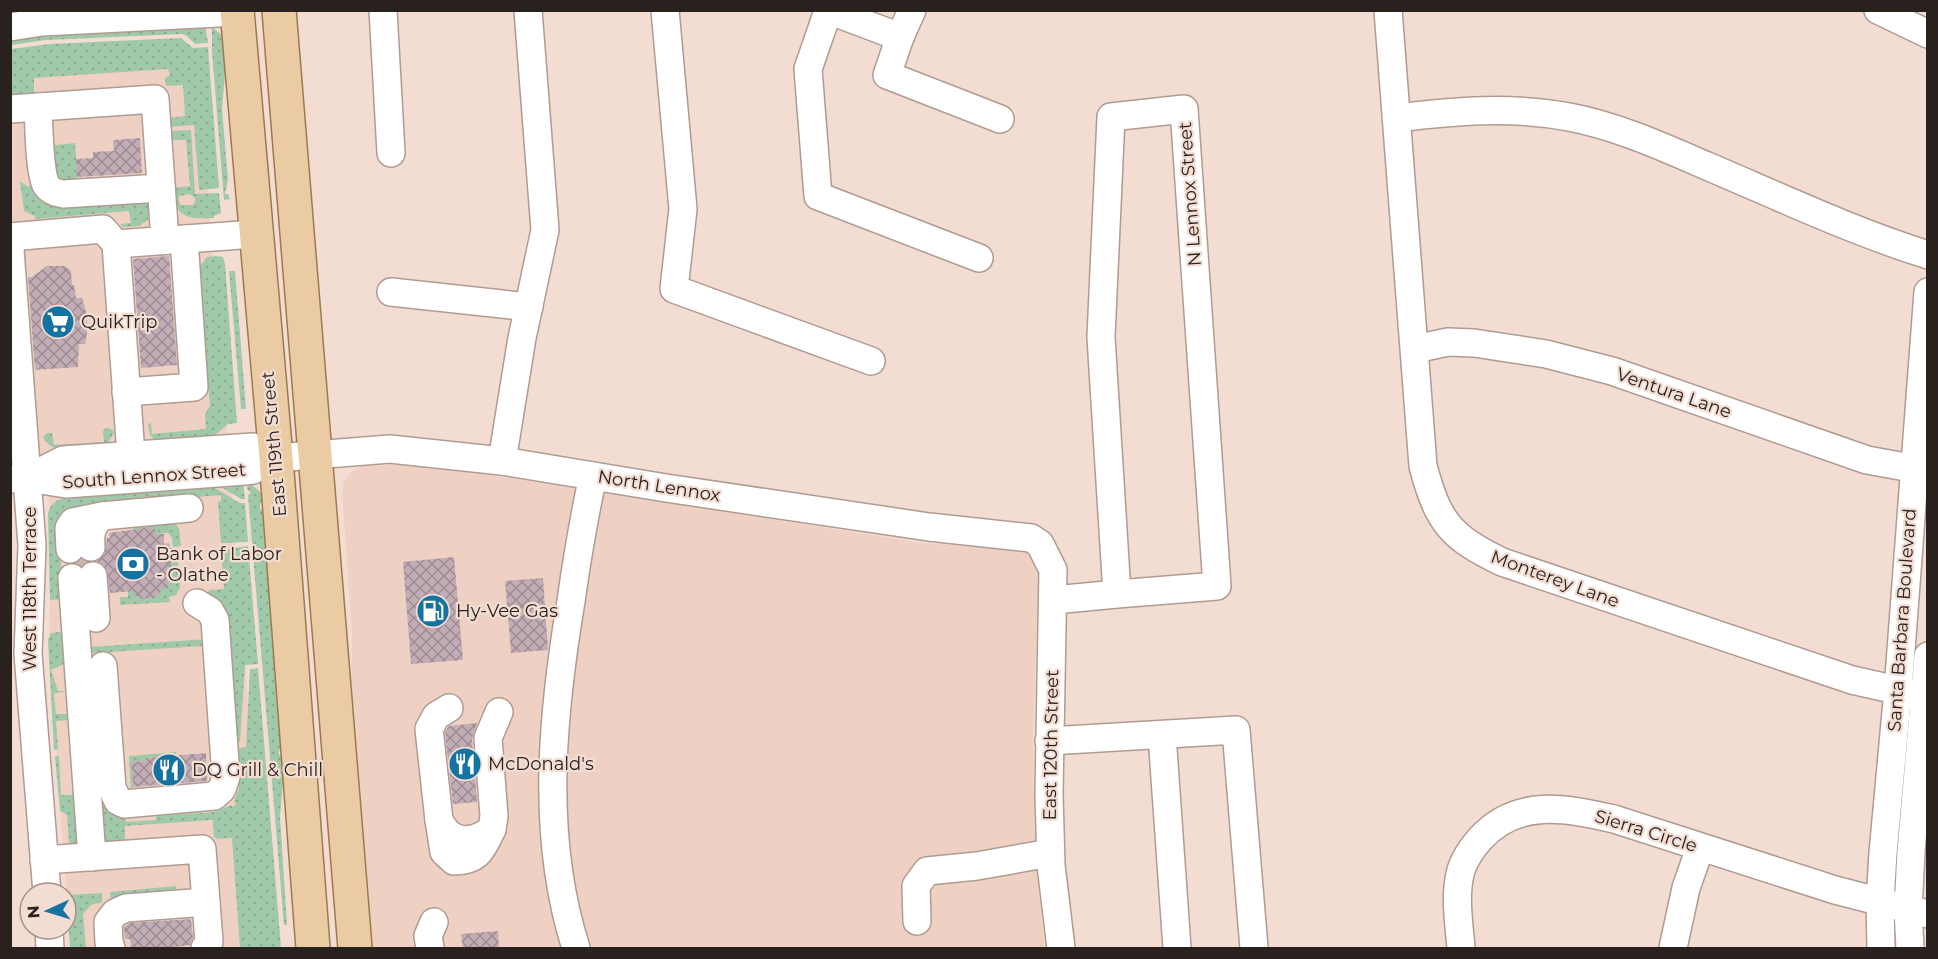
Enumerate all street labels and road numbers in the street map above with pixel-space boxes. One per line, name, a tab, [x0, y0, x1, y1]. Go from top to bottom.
street label: N Lennox Street	[1174, 121, 1206, 267]
street label: Ventura Lane	[1614, 363, 1734, 423]
street label: East 119th Street	[257, 370, 291, 518]
street label: South Lennox Street	[61, 459, 247, 493]
street label: North Lennox	[596, 465, 722, 507]
street label: West 118th Terrace	[19, 507, 41, 671]
street label: Santa Barbara Boulevard	[1883, 508, 1921, 732]
street label: Monterey Lane	[1488, 546, 1622, 612]
street label: East 120th Street	[1039, 669, 1063, 821]
street label: Sierra Circle	[1592, 805, 1700, 857]

